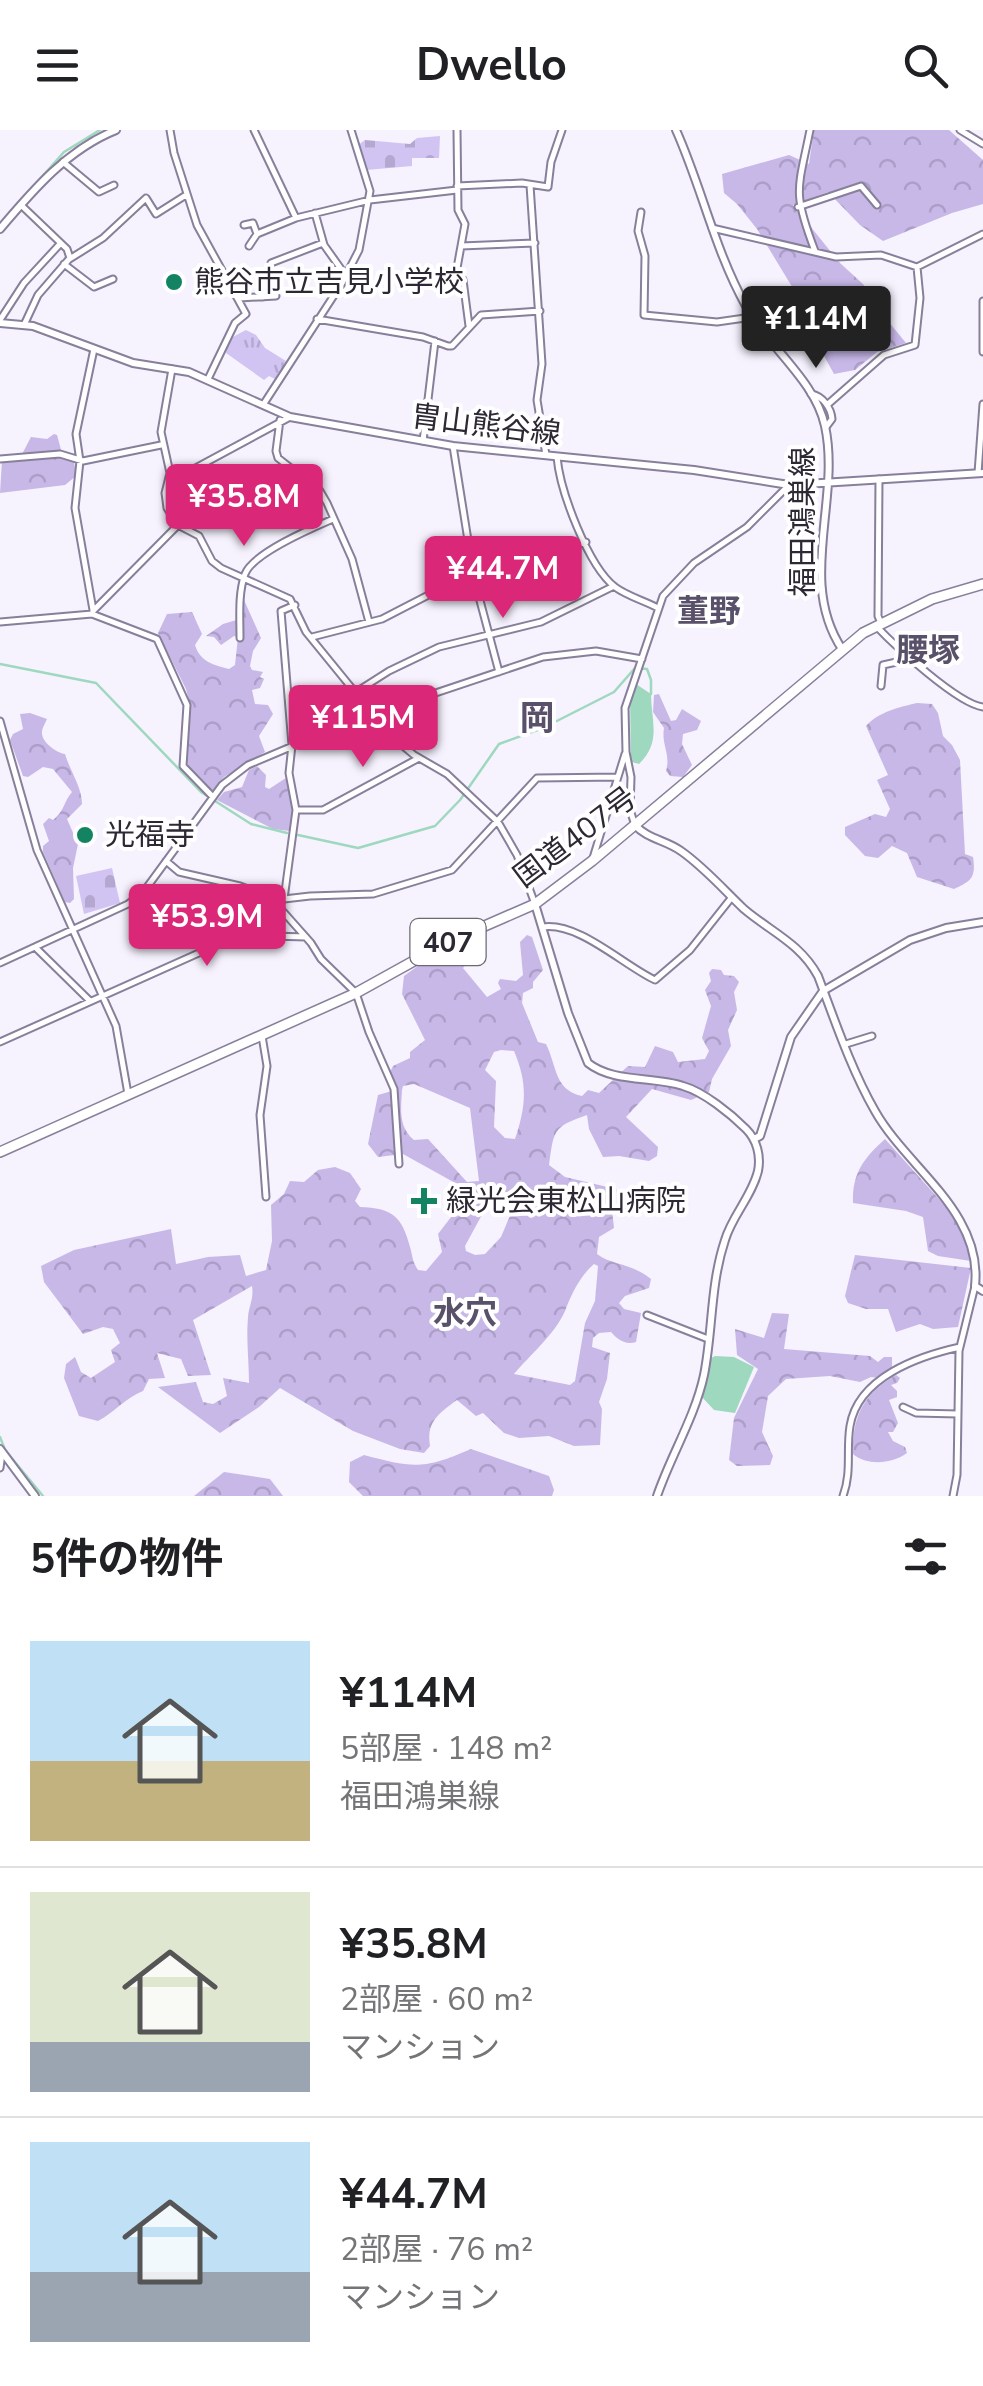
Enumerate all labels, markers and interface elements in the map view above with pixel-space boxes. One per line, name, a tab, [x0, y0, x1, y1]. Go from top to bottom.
text: Dwello	[416, 35, 567, 96]
icon: menu	[30, 38, 85, 93]
icon: search	[898, 38, 953, 93]
place label: 熊谷市立吉見小学校	[194, 262, 464, 303]
marker: 熊谷市立吉見小学校	[163, 271, 185, 293]
pin: ¥114M	[746, 286, 886, 371]
text: ¥114M	[764, 297, 868, 340]
street label: 胄山熊谷線	[409, 396, 563, 455]
street label: 福田鴻巣線	[783, 447, 824, 597]
pin: ¥35.8M	[163, 464, 325, 549]
text: ¥35.8M	[188, 475, 300, 518]
pin: ¥44.7M	[422, 536, 584, 621]
text: ¥44.7M	[447, 547, 559, 590]
district label: 董野	[677, 590, 741, 633]
district label: 腰塚	[896, 629, 960, 672]
pin: ¥115M	[293, 685, 433, 770]
district label: 岡	[519, 695, 555, 742]
text: ¥115M	[311, 696, 415, 739]
street label: 国道407号	[505, 778, 645, 897]
place label: 光福寺	[105, 815, 195, 856]
marker: 光福寺	[74, 824, 96, 846]
pin: ¥53.9M	[126, 884, 288, 969]
text: ¥53.9M	[151, 895, 263, 938]
road number: 407	[410, 919, 486, 965]
place label: 緑光会東松山病院	[446, 1181, 686, 1222]
marker: 緑光会東松山病院	[411, 1188, 437, 1214]
district label: 水穴	[433, 1292, 497, 1335]
icon: filters	[898, 1529, 953, 1584]
text: 5件の物件	[30, 1531, 223, 1588]
text: ¥114M	[340, 1665, 477, 1722]
icon: home	[110, 1681, 230, 1801]
text: 5部屋 · 148 m²	[340, 1727, 552, 1770]
text: 福田鴻巣線	[340, 1775, 500, 1818]
text: ¥35.8M	[340, 1916, 488, 1973]
icon: home	[110, 1932, 230, 2052]
text: 2部屋 · 60 m²	[340, 1978, 533, 2021]
text: マンション	[340, 2026, 500, 2069]
text: ¥44.7M	[340, 2166, 488, 2223]
icon: home	[110, 2182, 230, 2302]
text: 2部屋 · 76 m²	[340, 2228, 533, 2271]
text: マンション	[340, 2276, 500, 2319]

